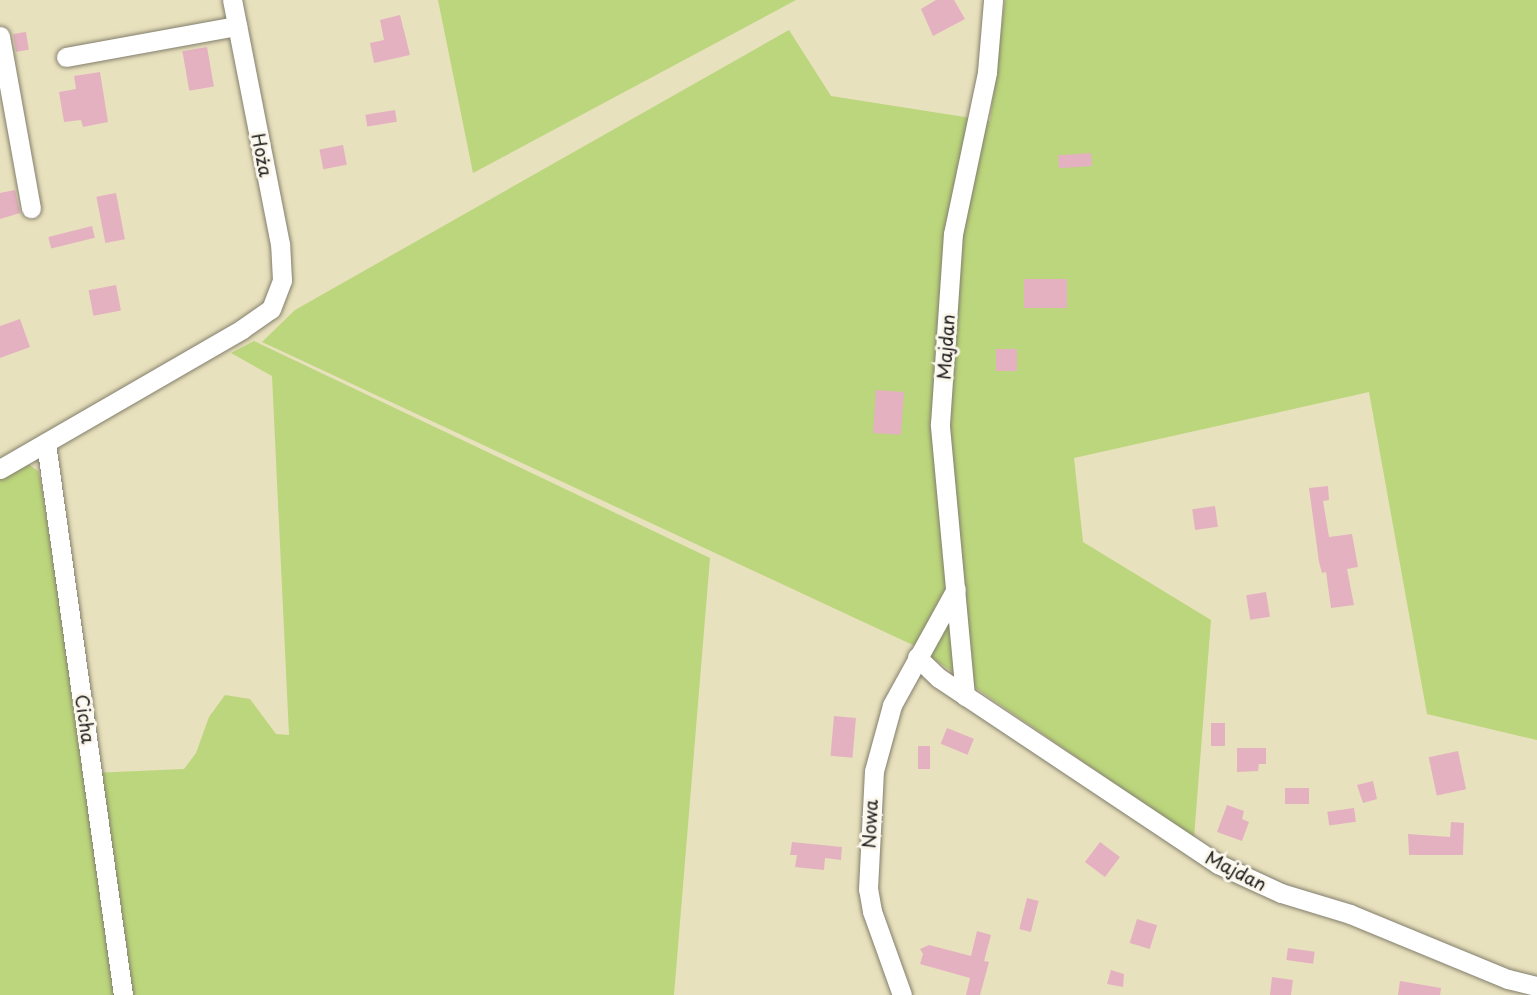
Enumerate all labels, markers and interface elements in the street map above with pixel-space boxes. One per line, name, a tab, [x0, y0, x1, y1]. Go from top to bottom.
street label: Hoża	[247, 132, 277, 178]
street label: Majdan	[933, 314, 959, 380]
street label: Cicha	[71, 693, 99, 745]
street label: Nowa	[858, 799, 882, 849]
street label: Majdan	[1202, 847, 1270, 895]

